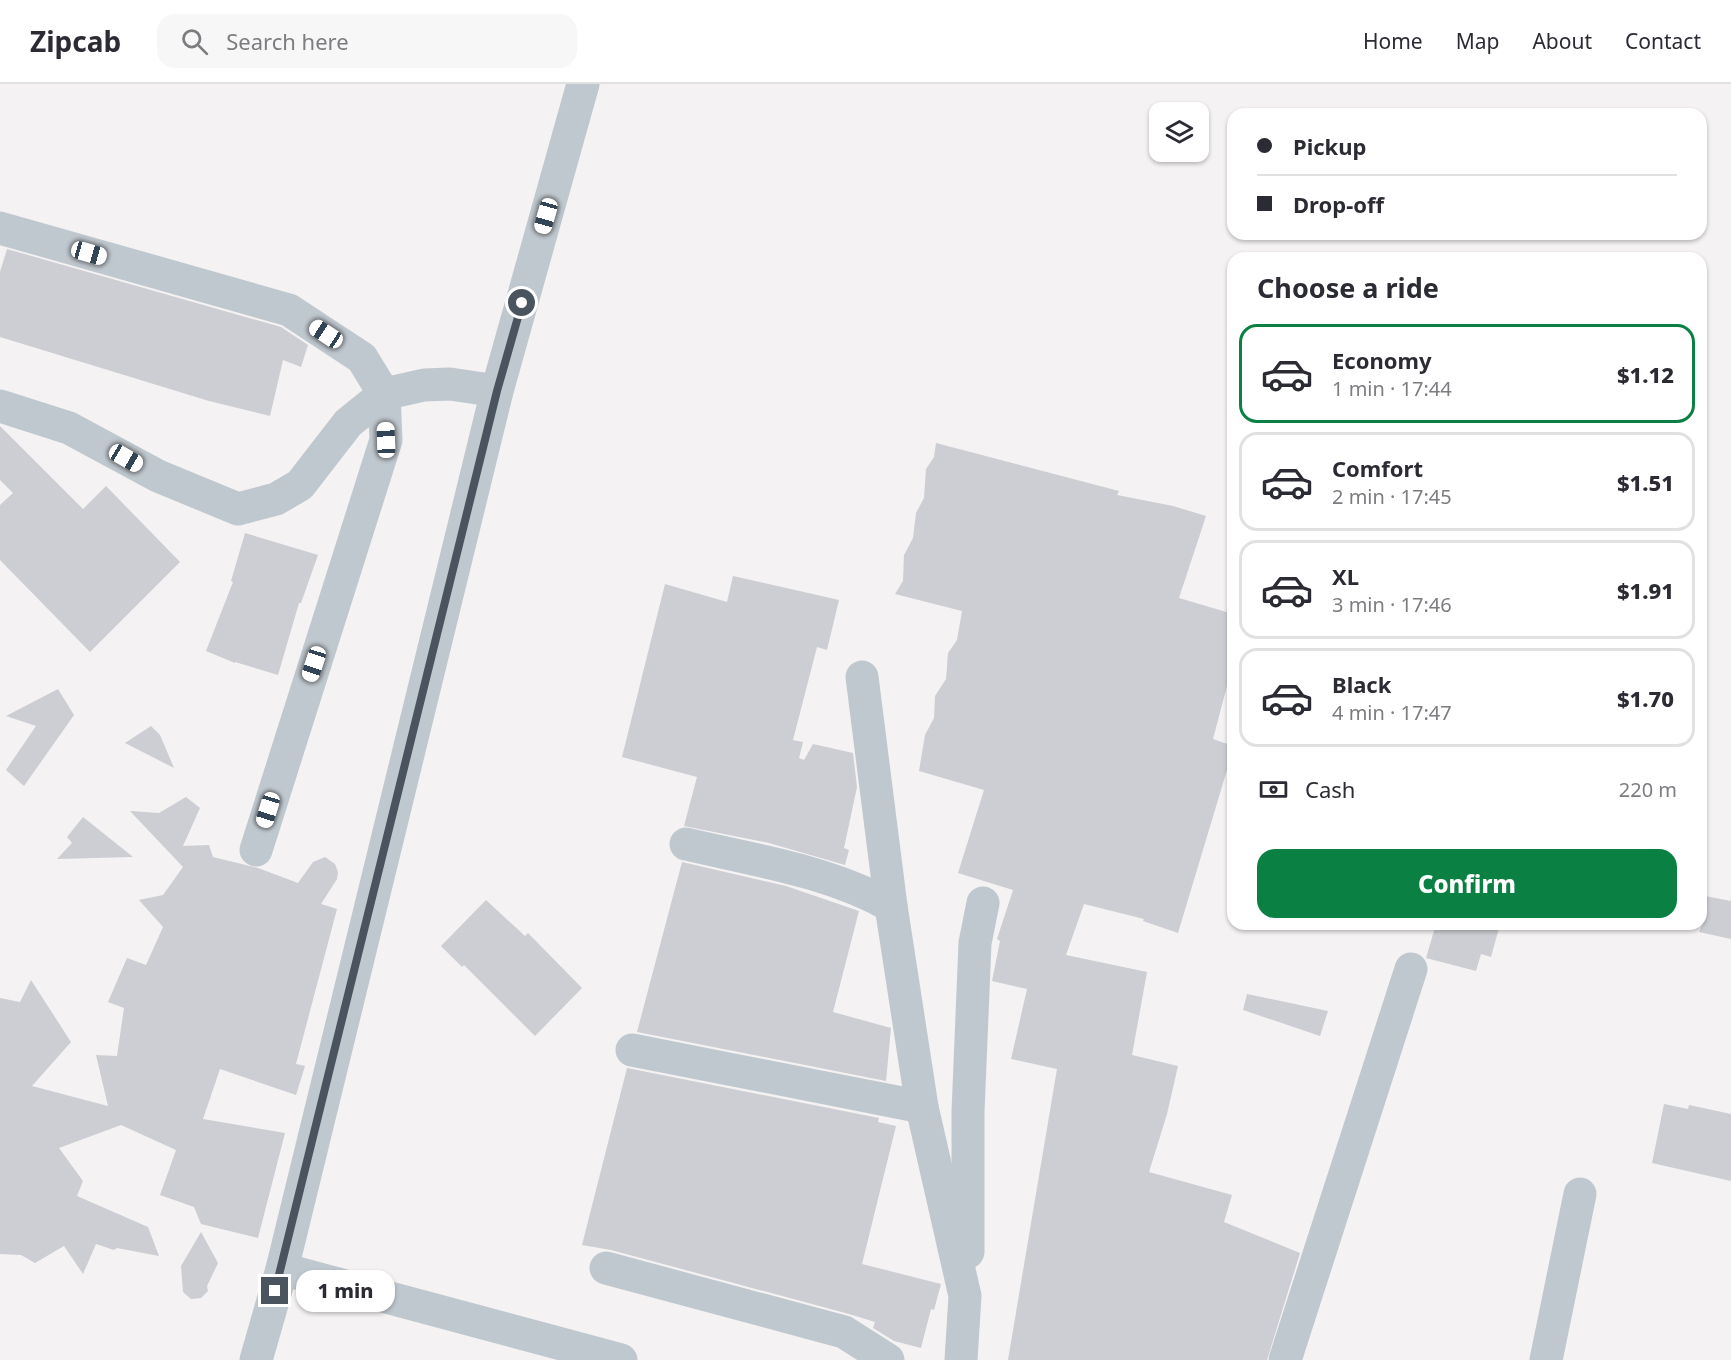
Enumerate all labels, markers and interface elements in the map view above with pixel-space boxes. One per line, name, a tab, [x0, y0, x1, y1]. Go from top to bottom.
search box	[157, 14, 577, 68]
text: Zipcab	[30, 22, 121, 60]
icon: search	[178, 25, 211, 58]
text: Search here	[226, 26, 349, 56]
text: Home	[1363, 27, 1423, 55]
text: Map	[1456, 27, 1499, 55]
text: About	[1532, 27, 1592, 55]
text: Contact	[1625, 27, 1701, 55]
map controls	[1149, 102, 1209, 162]
button: layers	[1149, 102, 1209, 162]
text: Pickup	[1293, 131, 1366, 161]
text: Drop-off	[1293, 189, 1384, 219]
car	[532, 196, 560, 236]
car	[69, 239, 109, 267]
text: Choose a ride	[1257, 269, 1439, 306]
route start	[508, 289, 535, 316]
car	[306, 317, 346, 351]
text: Economy	[1332, 345, 1431, 375]
icon: car	[1260, 347, 1314, 401]
text: $1.12	[1617, 359, 1674, 389]
text: 1 min · 17:44	[1332, 375, 1452, 402]
car	[376, 422, 396, 458]
car	[106, 441, 146, 475]
text: Comfort	[1332, 453, 1423, 483]
icon: car	[1260, 455, 1314, 509]
text: $1.51	[1617, 467, 1674, 497]
text: 2 min · 17:45	[1332, 483, 1452, 510]
text: XL	[1332, 561, 1359, 591]
icon: car	[1260, 563, 1314, 617]
text: $1.91	[1617, 575, 1674, 605]
text: 3 min · 17:46	[1332, 591, 1452, 618]
car	[300, 644, 328, 684]
text: Black	[1332, 669, 1391, 699]
icon: car	[1260, 671, 1314, 725]
text: $1.70	[1617, 683, 1674, 713]
text: 4 min · 17:47	[1332, 699, 1452, 726]
icon: cash	[1257, 773, 1290, 806]
text: Cash	[1305, 774, 1355, 804]
text: 220 m	[1619, 776, 1677, 803]
car	[254, 790, 282, 830]
button: Confirm	[1257, 849, 1677, 918]
callout: 1 min	[296, 1270, 395, 1312]
route end	[261, 1277, 288, 1304]
text: 1 min	[318, 1277, 373, 1304]

